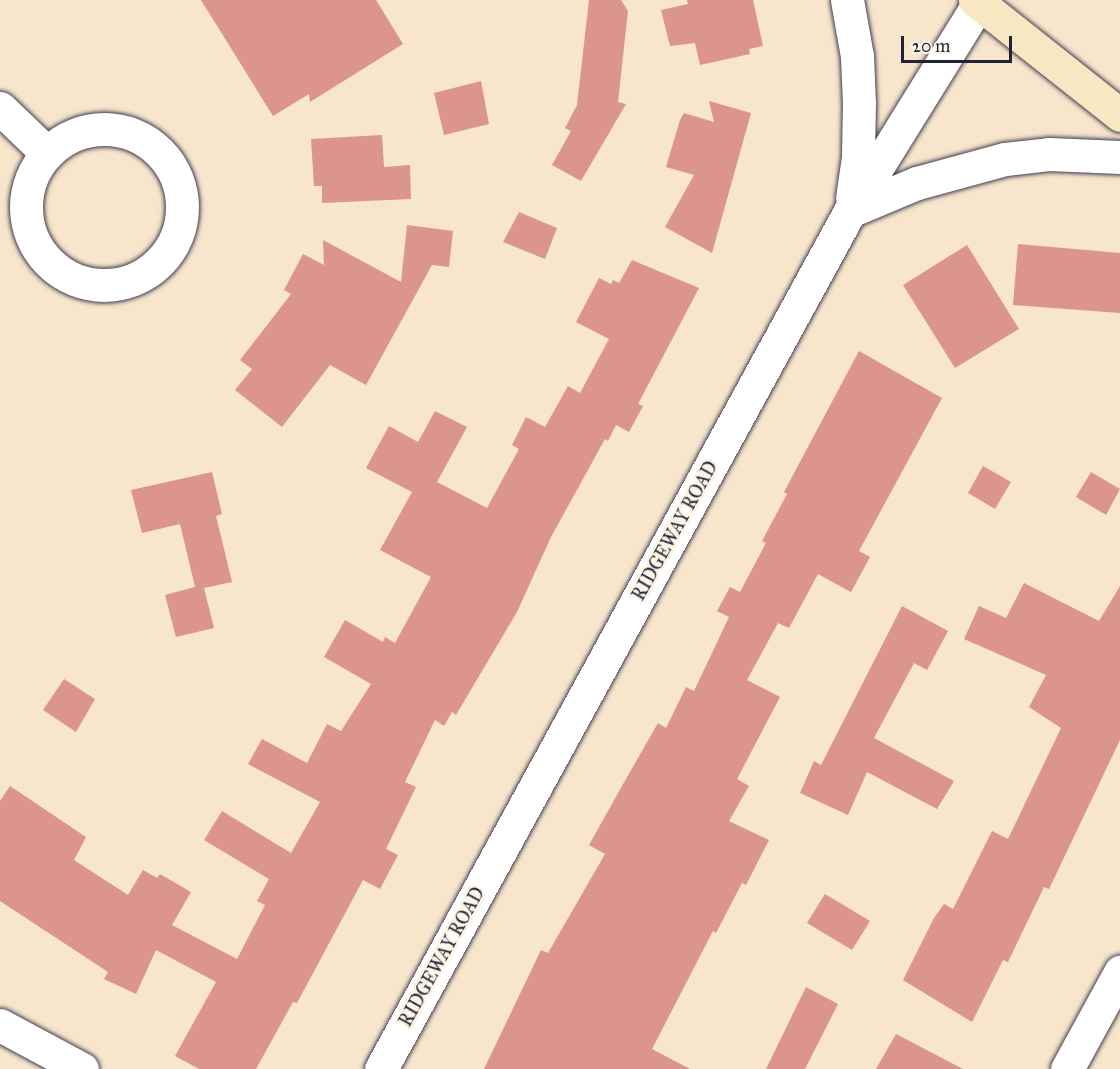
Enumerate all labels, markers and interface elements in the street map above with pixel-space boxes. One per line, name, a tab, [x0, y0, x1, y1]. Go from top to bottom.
scale bar	[904, 24, 1015, 62]
text: 20 m	[912, 35, 950, 57]
street label: RIDGEWAY ROAD	[628, 458, 722, 604]
street label: RIDGEWAY ROAD	[395, 884, 489, 1030]

